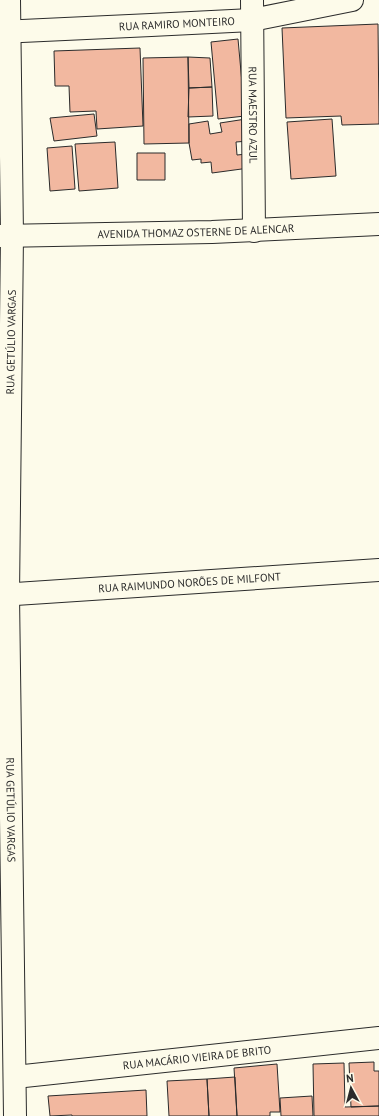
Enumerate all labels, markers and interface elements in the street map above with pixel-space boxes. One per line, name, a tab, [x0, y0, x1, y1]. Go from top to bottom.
street label: RUA RAMIRO MONTEIRO	[118, 14, 235, 33]
street label: RUA MAESTRO AZUL	[246, 66, 260, 164]
street label: AVENIDA THOMAZ OSTERNE DE ALENCAR	[97, 221, 295, 241]
street label: RUA GETÚLIO VARGAS	[3, 289, 19, 395]
street label: RUA RAIMUNDO NORÕES DE MILFONT	[98, 569, 281, 596]
street label: RUA GETÚLIO VARGAS	[3, 757, 19, 863]
street label: RUA MACÁRIO VIEIRA DE BRITO	[122, 1043, 272, 1072]
north arrow	[331, 1068, 371, 1108]
text: N	[345, 1071, 354, 1085]

